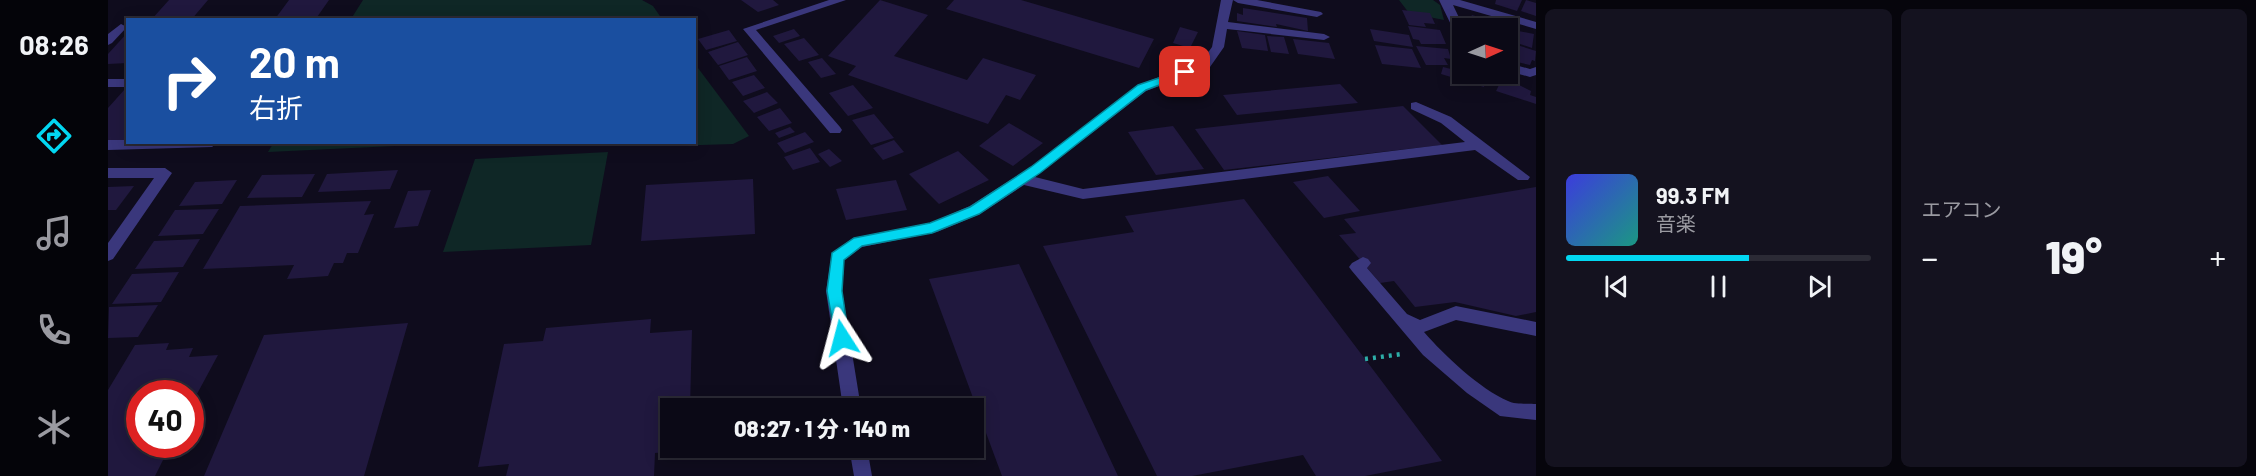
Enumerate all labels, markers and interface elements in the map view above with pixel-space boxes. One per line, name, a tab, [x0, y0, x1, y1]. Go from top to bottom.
north arrow	[1452, 18, 1518, 84]
map controls	[1452, 18, 1518, 84]
text: 08:26	[19, 28, 89, 60]
text: 20 m	[249, 36, 340, 86]
icon: right	[150, 42, 228, 120]
pin	[1159, 46, 1210, 97]
icon: arrive	[1168, 55, 1201, 88]
text: 右折	[249, 91, 303, 123]
icon: directions	[33, 115, 75, 157]
text: 99.3 FM	[1656, 182, 1730, 208]
text: エアコン	[1922, 197, 2002, 221]
text: 音楽	[1656, 211, 1696, 235]
icon: music	[33, 212, 75, 254]
text: 19°	[2045, 229, 2102, 283]
text: −	[1922, 237, 1938, 277]
text: +	[2210, 237, 2226, 277]
icon: previous	[1600, 270, 1633, 303]
icon: pause	[1702, 270, 1735, 303]
icon: next	[1803, 270, 1836, 303]
position arrow	[810, 306, 874, 370]
icon: phone	[33, 309, 75, 351]
speed limit sign: 40	[126, 380, 204, 458]
icon: climate	[33, 406, 75, 448]
text: 08:27 · 1 分 · 140 m	[734, 415, 910, 441]

